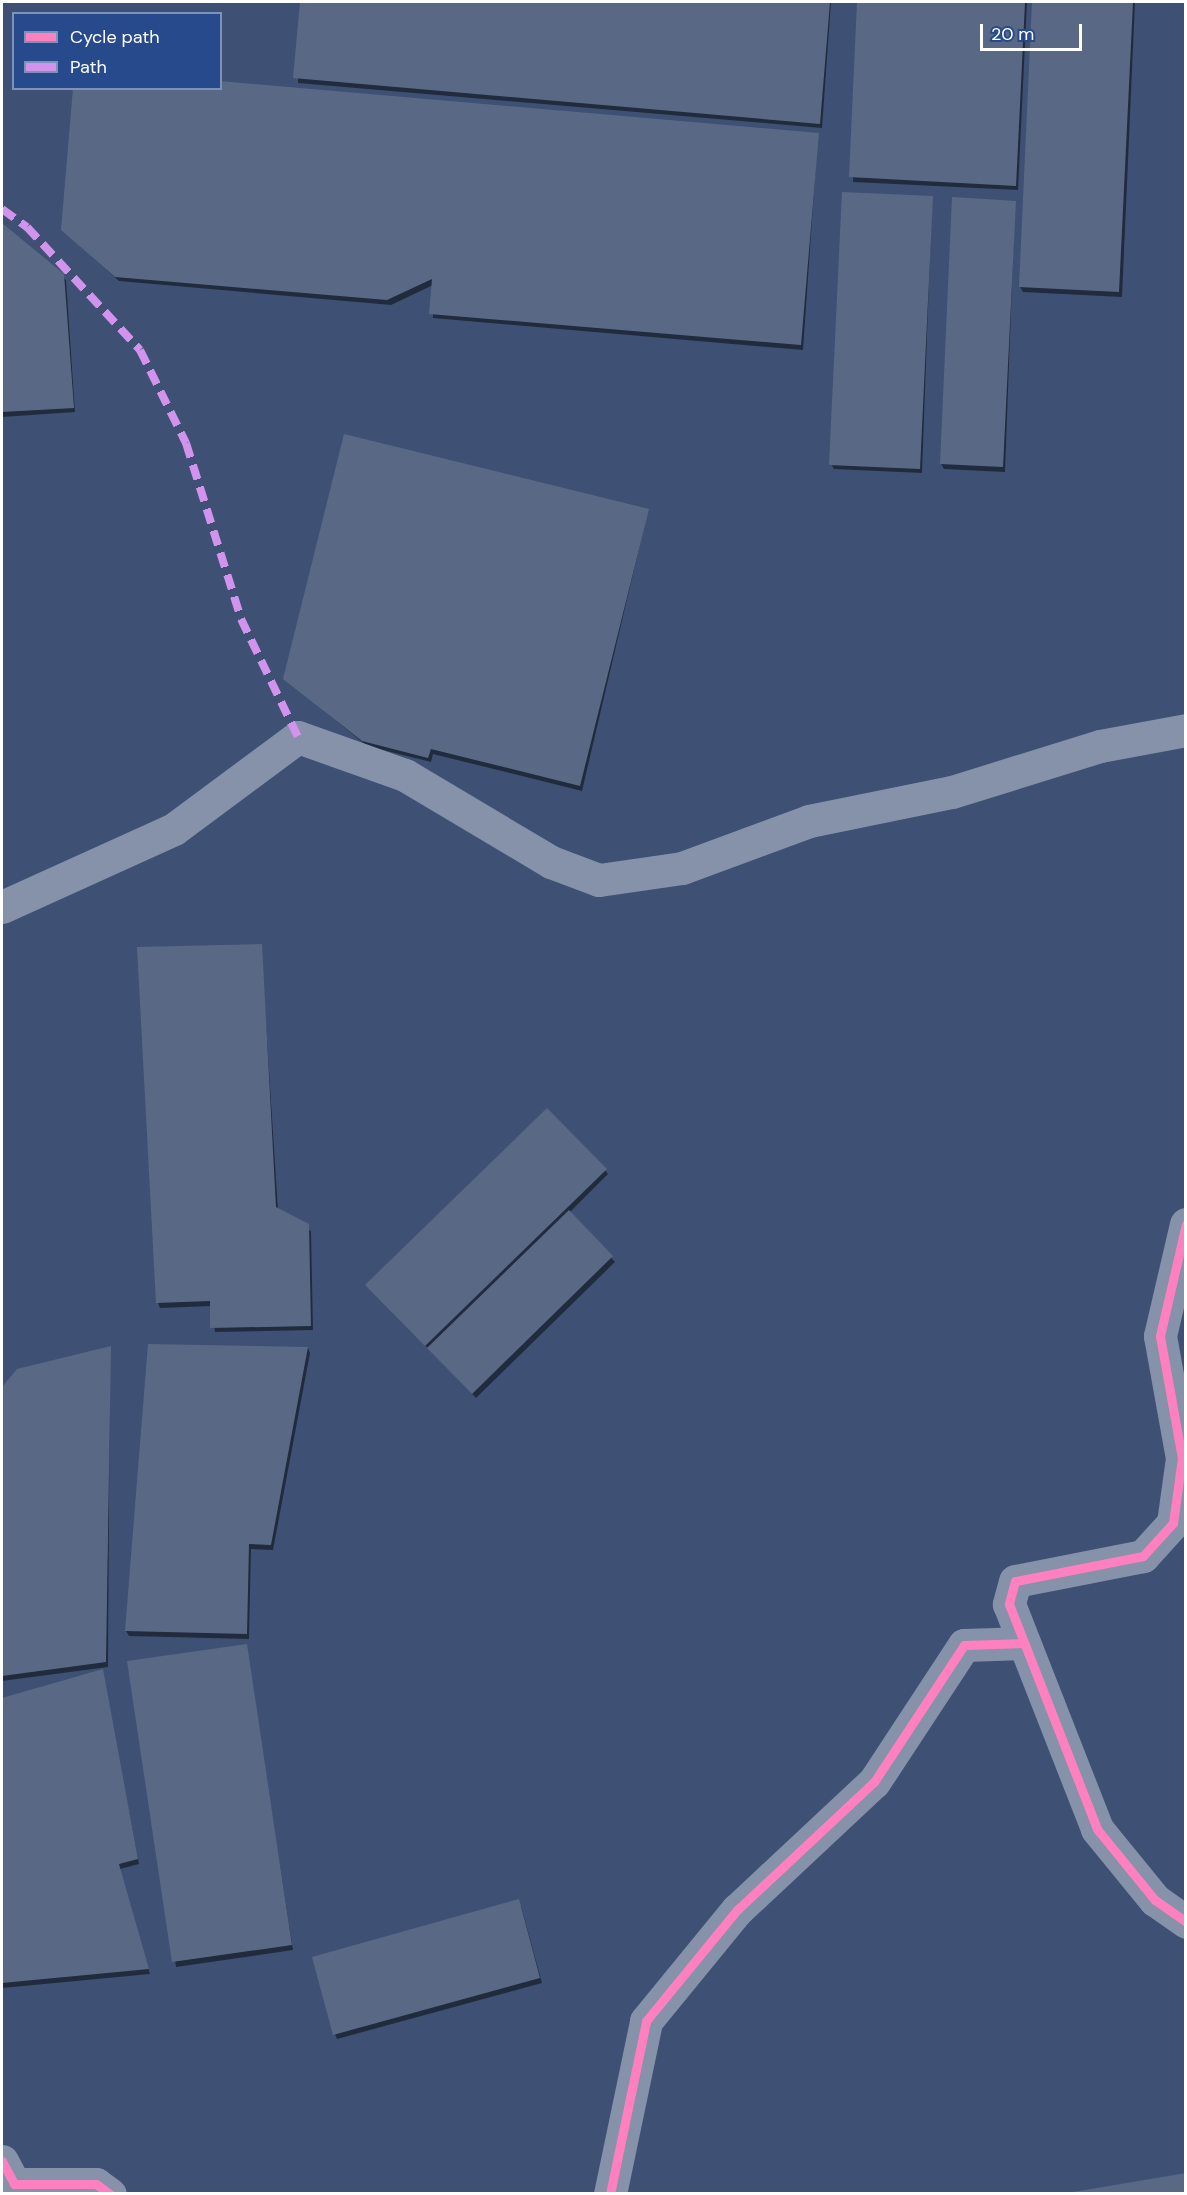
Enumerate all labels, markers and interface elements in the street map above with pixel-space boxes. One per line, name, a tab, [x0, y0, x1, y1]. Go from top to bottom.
legend	[12, 12, 222, 90]
scale bar	[983, 12, 1085, 50]
text: 20 m	[991, 22, 1034, 46]
text: Cycle path	[70, 25, 160, 49]
text: Path	[70, 55, 107, 79]

